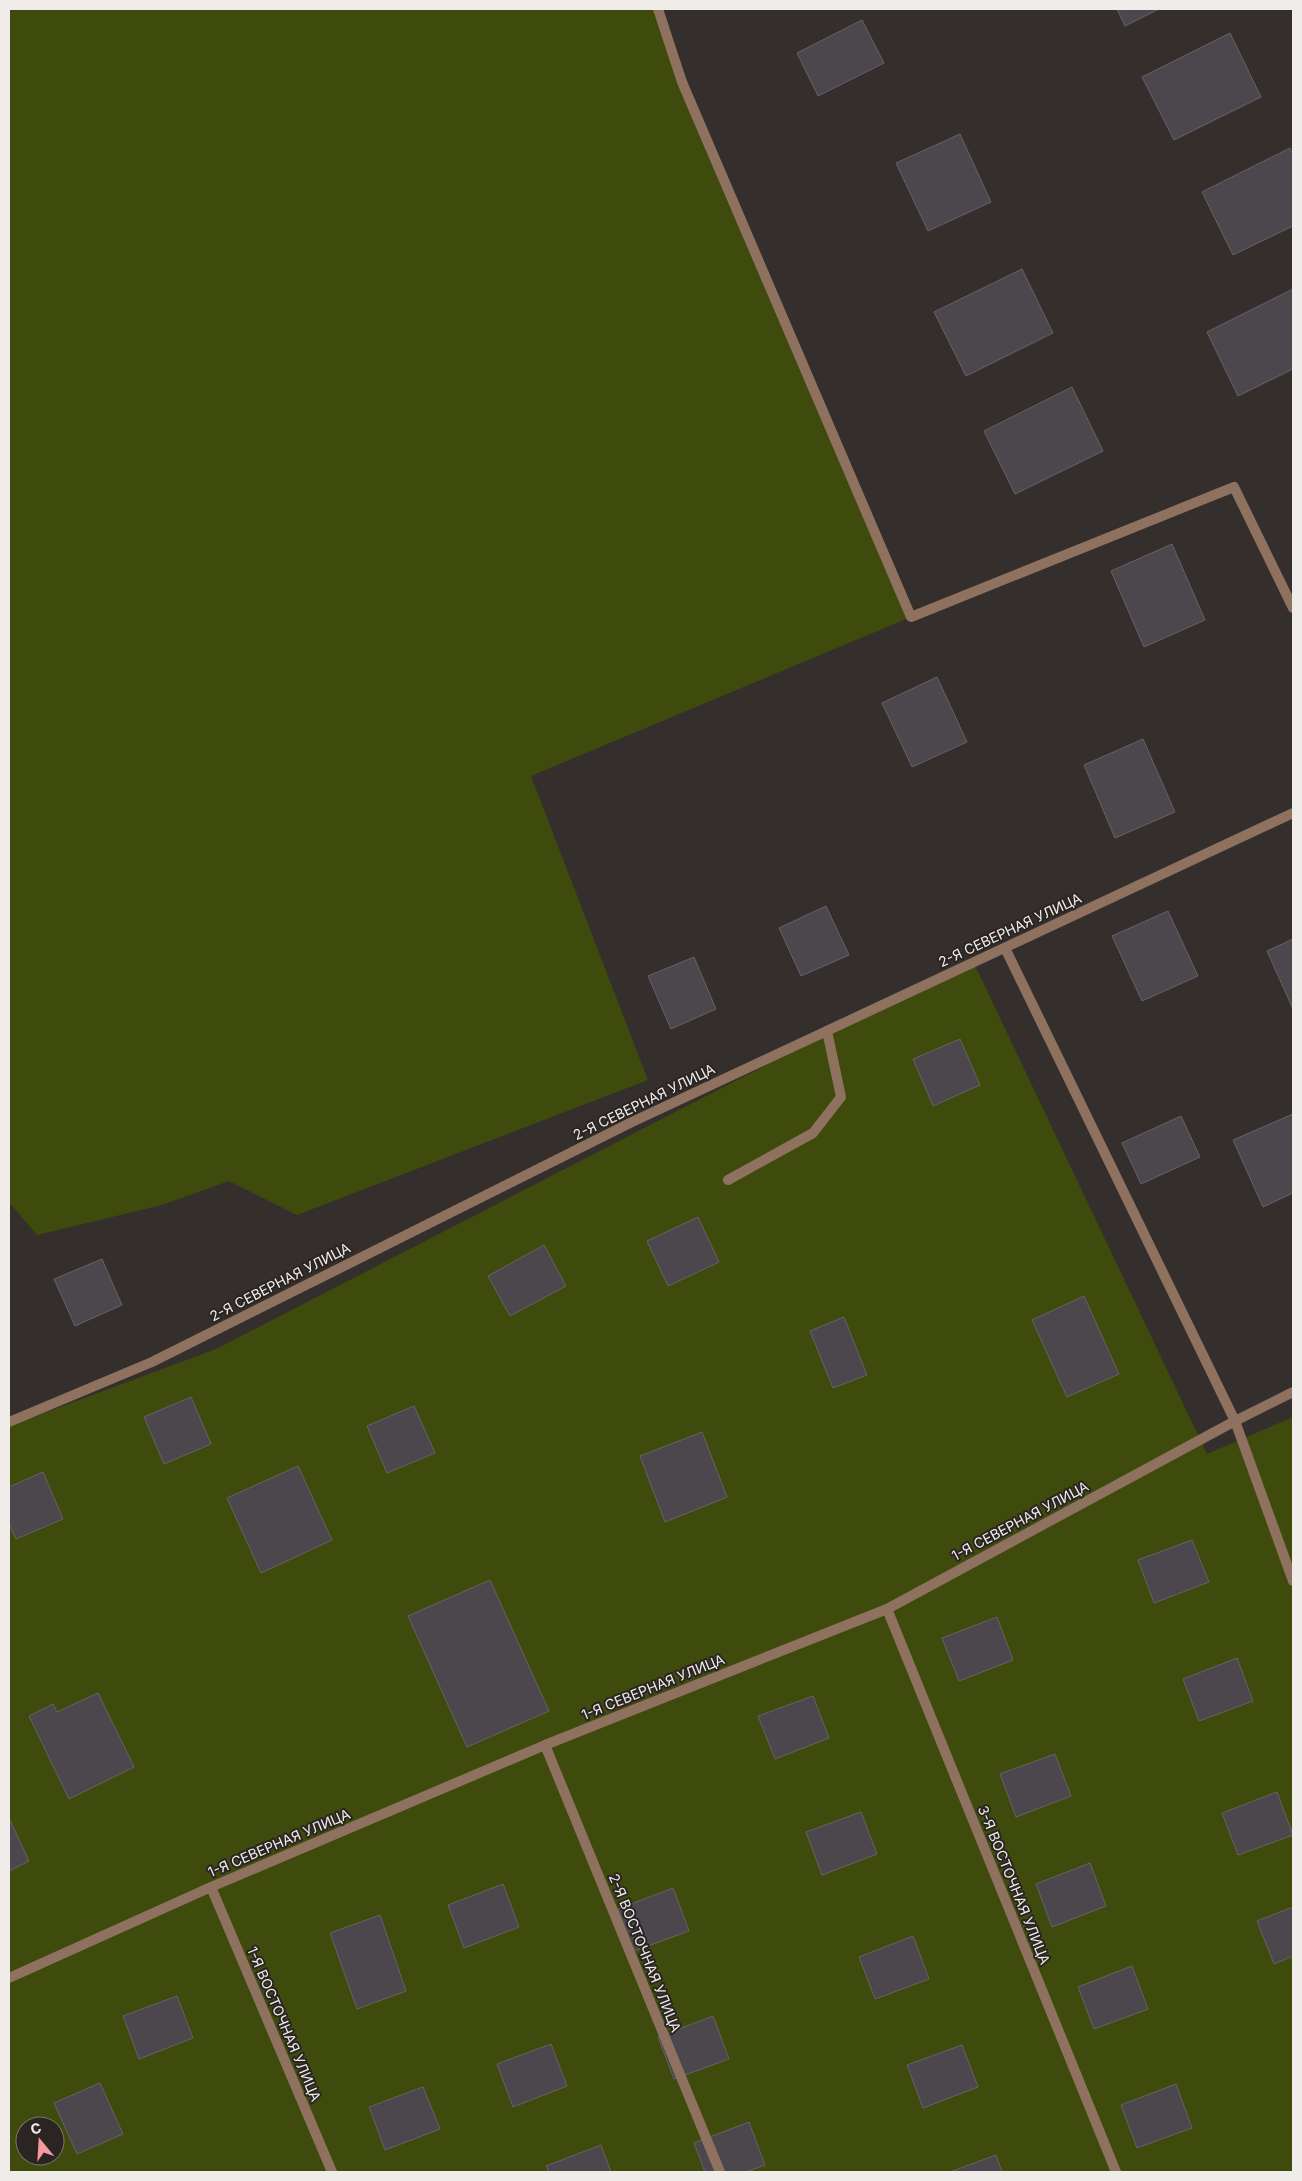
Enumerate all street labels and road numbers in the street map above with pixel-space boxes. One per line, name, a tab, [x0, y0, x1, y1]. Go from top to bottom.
street label: 2-Я СЕВЕРНАЯ УЛИЦА	[936, 889, 1084, 970]
street label: 2-Я СЕВЕРНАЯ УЛИЦА	[570, 1060, 718, 1143]
street label: 2-Я СЕВЕРНАЯ УЛИЦА	[207, 1238, 353, 1324]
street label: 1-Я СЕВЕРНАЯ УЛИЦА	[948, 1477, 1092, 1564]
street label: 1-Я СЕВЕРНАЯ УЛИЦА	[579, 1650, 727, 1723]
street label: 3-Я ВОСТОЧНАЯ УЛИЦА	[975, 1803, 1054, 1967]
street label: 1-Я СЕВЕРНАЯ УЛИЦА	[205, 1805, 353, 1880]
street label: 2-Я ВОСТОЧНАЯ УЛИЦА	[606, 1871, 685, 2035]
street label: 1-Я ВОСТОЧНАЯ УЛИЦА	[244, 1944, 325, 2104]

